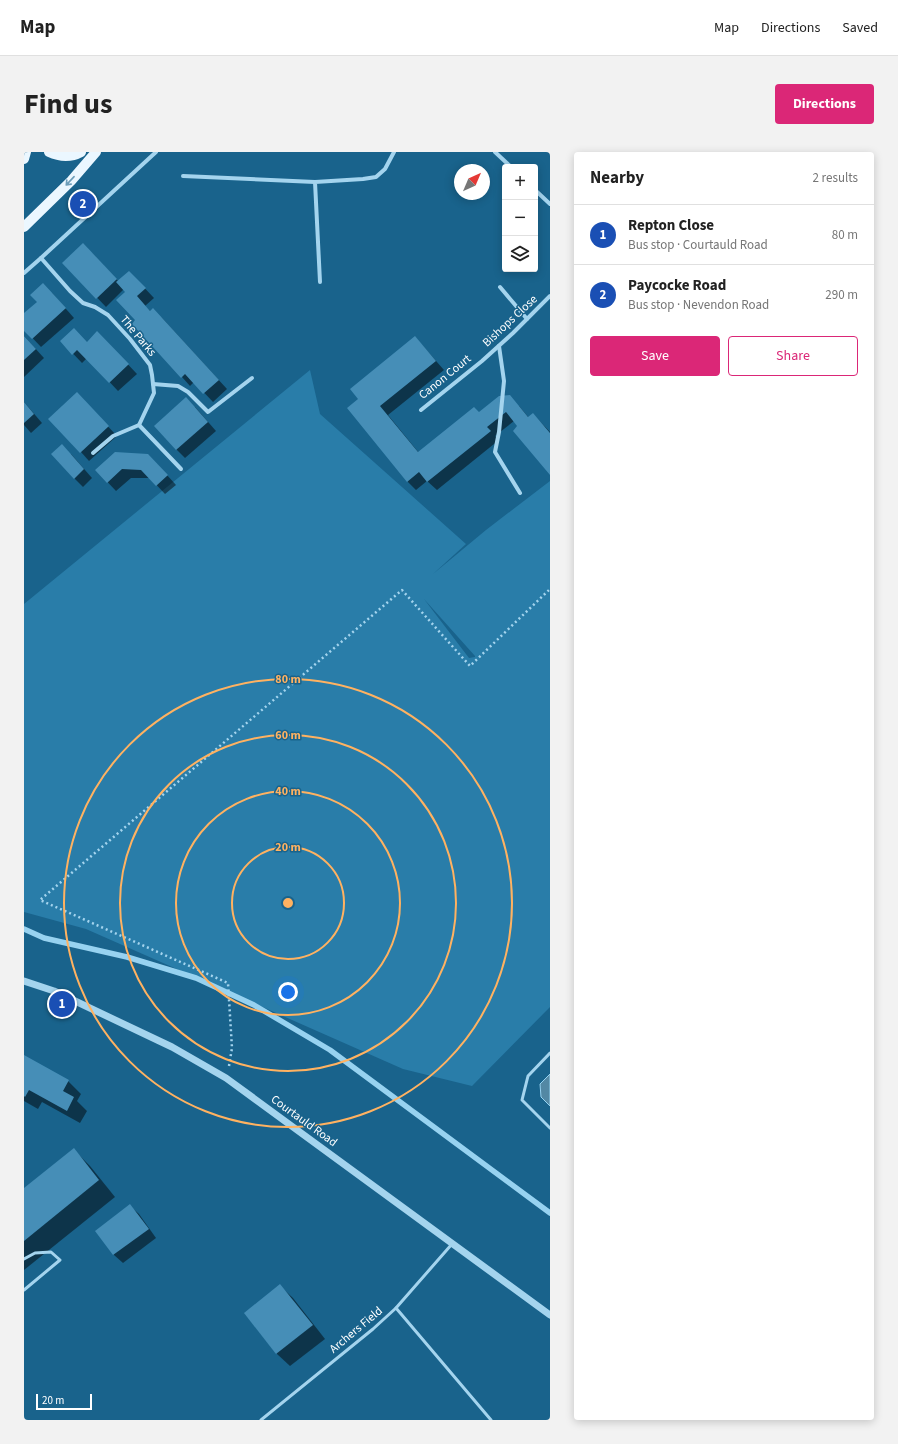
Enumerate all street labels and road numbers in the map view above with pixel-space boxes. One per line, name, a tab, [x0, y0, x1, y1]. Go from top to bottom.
street label: Bishops Close	[479, 291, 541, 351]
street label: The Parks	[116, 312, 160, 360]
street label: Canon Court	[415, 351, 475, 403]
street label: Courtauld Road	[267, 1091, 341, 1151]
street label: Archers Field	[326, 1303, 386, 1357]

